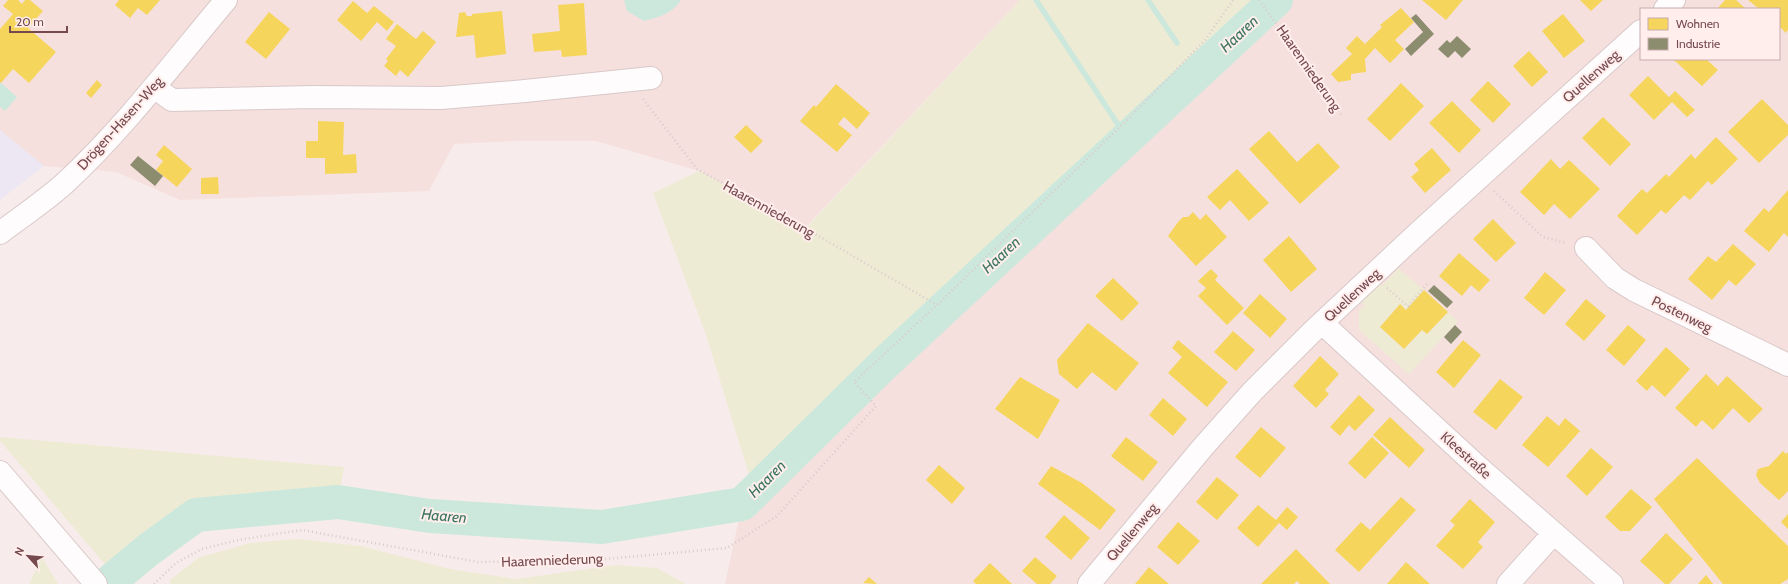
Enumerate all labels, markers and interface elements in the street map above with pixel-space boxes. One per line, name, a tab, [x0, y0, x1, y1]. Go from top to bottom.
scale bar	[10, 8, 67, 34]
legend	[1640, 8, 1780, 60]
water label: Haaren	[1216, 12, 1262, 56]
text: 20 m	[16, 14, 44, 29]
text: Wohnen	[1676, 16, 1720, 31]
street label: Haarenniederung	[1272, 21, 1346, 116]
text: Industrie	[1676, 36, 1720, 51]
street label: Quellenweg	[1559, 45, 1624, 106]
street label: Drögen-Hasen-Weg	[73, 72, 167, 174]
street label: Haarenniederung	[720, 176, 819, 242]
water label: Haaren	[978, 233, 1024, 277]
street label: Quellenweg	[1320, 264, 1385, 326]
street label: Postenweg	[1649, 292, 1716, 337]
street label: Kleestraße	[1437, 427, 1495, 483]
water label: Haaren	[745, 457, 789, 501]
street label: Quellenweg	[1102, 498, 1162, 565]
water label: Haaren	[421, 505, 467, 527]
north arrow	[8, 536, 48, 576]
text: N	[11, 545, 27, 558]
street label: Haarenniederung	[501, 549, 604, 571]

